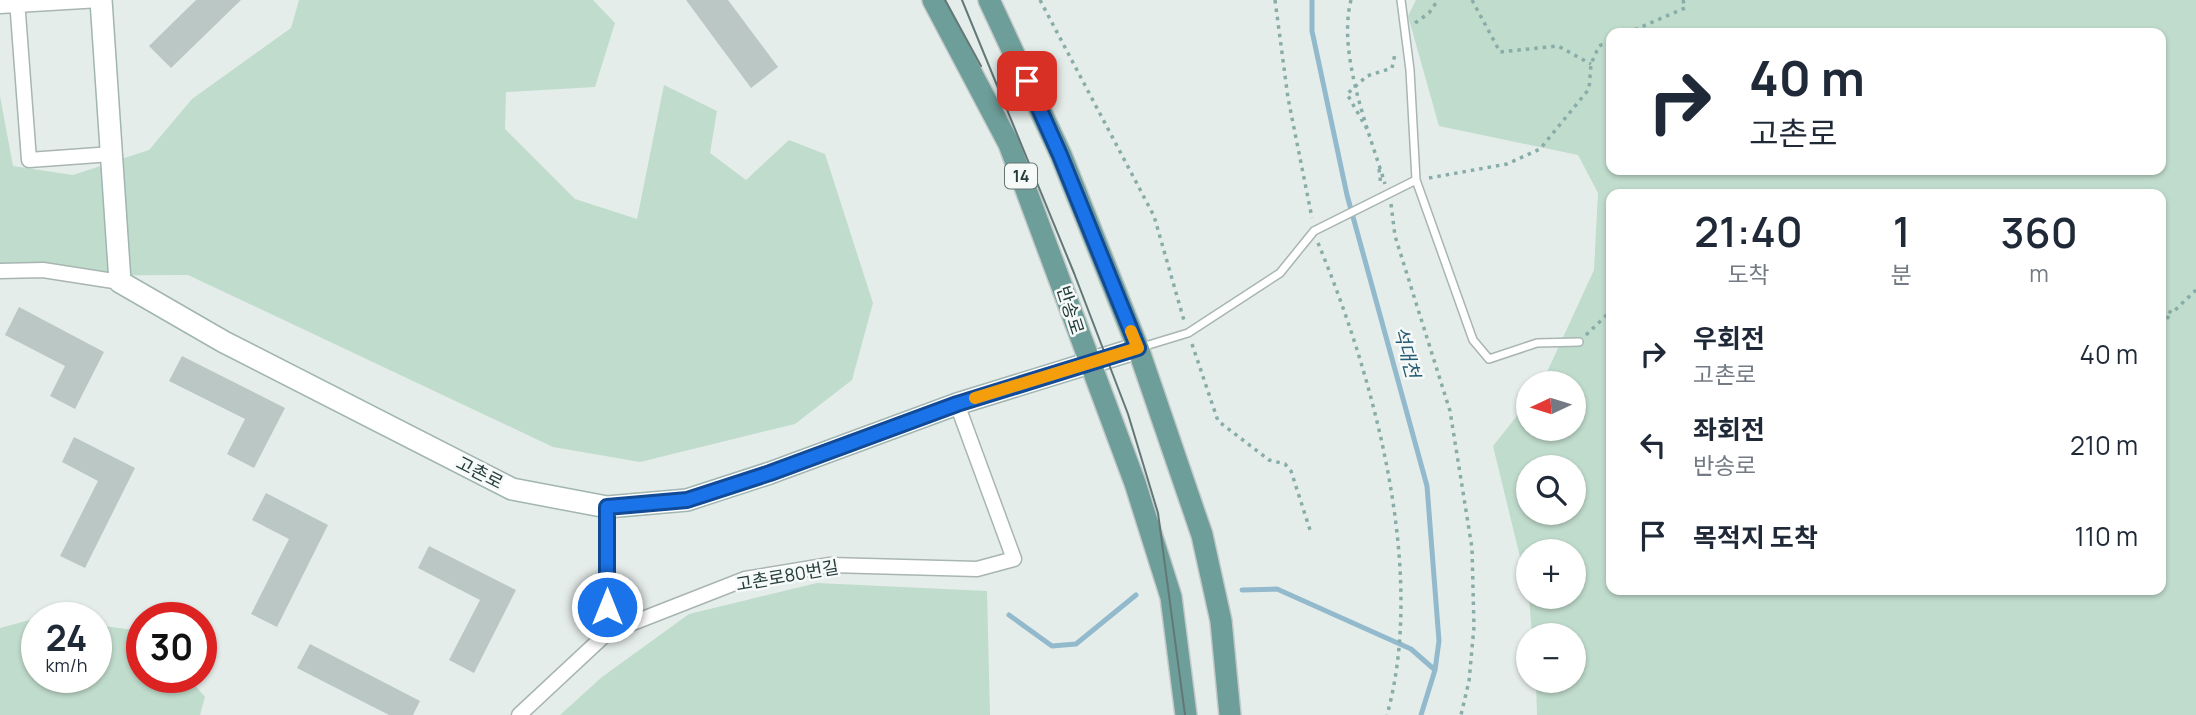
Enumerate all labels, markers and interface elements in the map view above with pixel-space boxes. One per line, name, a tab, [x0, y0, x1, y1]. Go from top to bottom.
text: 40 m	[1749, 44, 1865, 111]
pin	[997, 51, 1057, 111]
icon: right	[1634, 56, 1725, 147]
icon: arrive	[1008, 62, 1046, 100]
text: 고촌로	[1749, 111, 1837, 155]
road number: 14	[1005, 164, 1037, 188]
text: 21:40	[1694, 202, 1803, 260]
text: 1	[1893, 202, 1911, 260]
text: 360	[2001, 203, 2078, 261]
text: m	[2029, 257, 2049, 289]
text: 도착	[1727, 258, 1770, 290]
text: 분	[1891, 258, 1912, 290]
street label: 반송로	[1052, 283, 1090, 337]
text: 우회전	[1693, 320, 1765, 356]
water label: 석대천	[1388, 323, 1427, 382]
icon: right	[1634, 335, 1672, 373]
text: 40 m	[2080, 336, 2138, 372]
text: 고촌로	[1693, 358, 1756, 390]
north arrow	[1516, 371, 1586, 441]
map controls	[1516, 371, 1586, 693]
text: 좌회전	[1693, 411, 1765, 447]
icon: left	[1634, 426, 1672, 464]
text: 210 m	[2070, 427, 2138, 463]
text: 반송로	[1693, 449, 1756, 481]
street label: 고촌로	[452, 450, 508, 494]
button: search	[1516, 455, 1586, 525]
icon: arrive	[1634, 517, 1672, 555]
text: 110 m	[2075, 518, 2138, 554]
text: 목적지 도착	[1693, 519, 1818, 555]
button: +	[1516, 539, 1586, 609]
street label: 고촌로80번길	[734, 554, 840, 596]
position arrow	[570, 570, 644, 644]
speed limit sign: 30	[126, 602, 217, 693]
text: 24	[46, 614, 87, 662]
button: −	[1516, 623, 1586, 693]
text: km/h	[46, 653, 87, 677]

